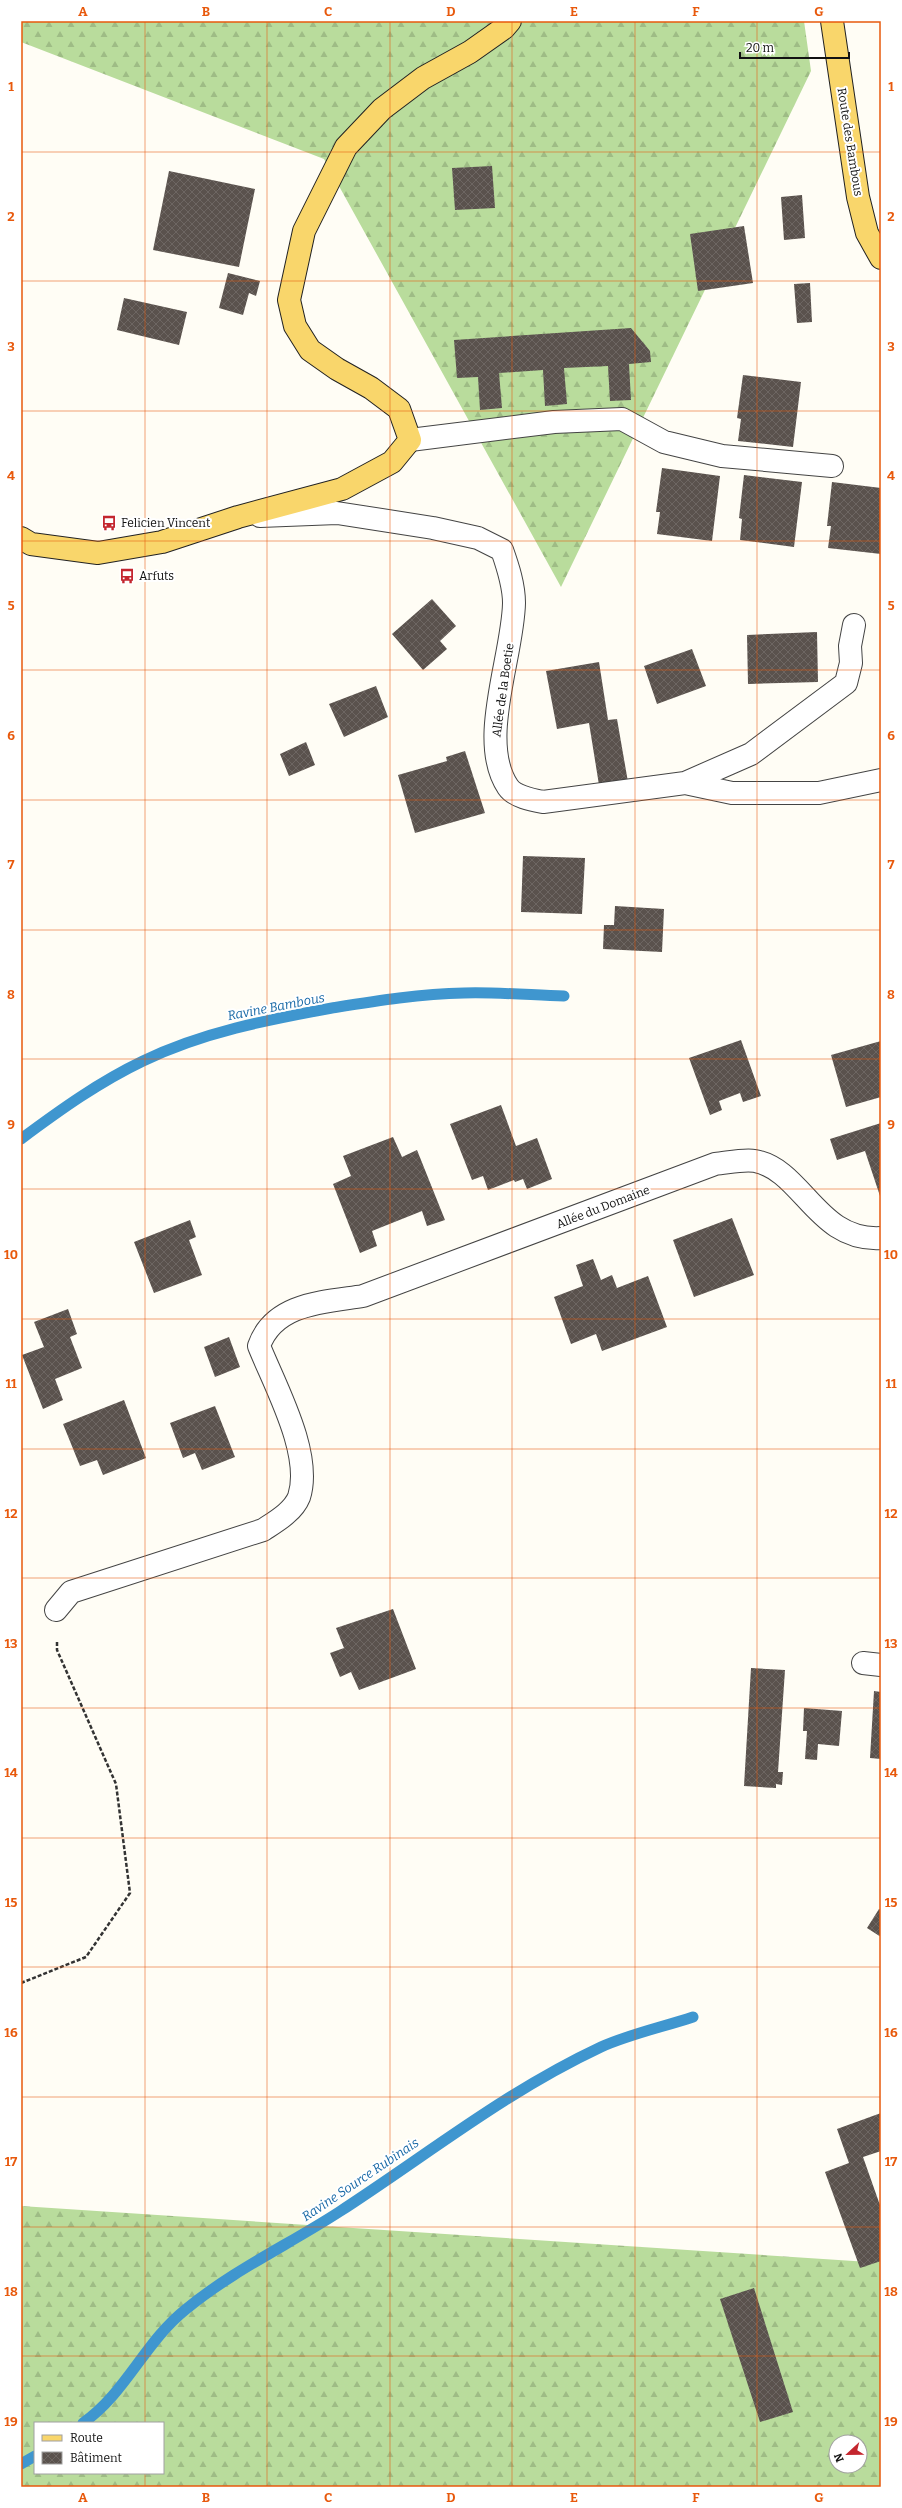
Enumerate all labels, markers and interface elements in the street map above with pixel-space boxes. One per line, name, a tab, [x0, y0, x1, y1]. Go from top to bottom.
text: A	[78, 4, 88, 19]
text: B	[202, 4, 210, 19]
text: C	[324, 4, 332, 19]
text: D	[446, 4, 456, 19]
text: E	[570, 4, 578, 19]
text: F	[692, 4, 700, 19]
text: G	[814, 4, 824, 19]
scale bar	[740, 34, 849, 60]
text: 20 m	[746, 41, 775, 55]
text: 1	[8, 79, 14, 94]
text: 1	[888, 79, 894, 94]
street label: Route des Bambous	[835, 87, 866, 197]
text: 2	[7, 209, 15, 224]
text: 2	[887, 209, 895, 224]
text: 3	[7, 339, 15, 354]
text: 3	[887, 339, 895, 354]
text: 4	[7, 468, 15, 483]
text: 4	[887, 468, 895, 483]
bus stop icon: Felicien Vincent	[100, 514, 118, 532]
place label: Felicien Vincent	[121, 516, 211, 530]
bus stop icon: Arfuts	[118, 567, 136, 585]
place label: Arfuts	[139, 569, 174, 583]
text: 5	[7, 598, 15, 613]
text: 5	[887, 598, 895, 613]
street label: Allée de la Boetie	[489, 642, 517, 738]
text: 6	[7, 728, 15, 743]
text: 6	[887, 728, 895, 743]
text: 7	[8, 857, 15, 872]
text: 7	[888, 857, 895, 872]
text: 8	[7, 987, 15, 1002]
text: 8	[887, 987, 895, 1002]
water label: Ravine Bambous	[226, 990, 326, 1023]
text: 9	[7, 1117, 15, 1132]
text: 9	[887, 1117, 895, 1132]
street label: Allée du Domaine	[554, 1183, 652, 1231]
text: 10	[4, 1247, 18, 1262]
text: 10	[884, 1247, 898, 1262]
text: 11	[5, 1376, 17, 1391]
text: 11	[885, 1376, 897, 1391]
text: 12	[5, 1506, 17, 1521]
text: 12	[885, 1506, 897, 1521]
text: 13	[4, 1636, 18, 1651]
text: 13	[884, 1636, 898, 1651]
text: 14	[4, 1765, 18, 1780]
text: 14	[884, 1765, 898, 1780]
text: 15	[5, 1895, 17, 1910]
text: 15	[885, 1895, 897, 1910]
text: 16	[4, 2025, 18, 2040]
text: 16	[884, 2025, 898, 2040]
water label: Ravine Source Rubinais	[299, 2135, 421, 2224]
text: 17	[5, 2154, 17, 2169]
text: 17	[885, 2154, 897, 2169]
text: 18	[4, 2284, 18, 2299]
text: 18	[884, 2284, 898, 2299]
text: 19	[4, 2414, 18, 2429]
text: 19	[884, 2414, 898, 2429]
legend	[34, 2422, 164, 2474]
text: Route	[70, 2431, 103, 2445]
north arrow	[828, 2434, 868, 2474]
text: Bâtiment	[70, 2451, 123, 2465]
text: N	[831, 2451, 847, 2464]
text: A	[78, 2490, 88, 2505]
text: B	[202, 2490, 210, 2505]
text: C	[324, 2490, 332, 2505]
text: D	[446, 2490, 456, 2505]
text: E	[570, 2490, 578, 2505]
text: F	[692, 2490, 700, 2505]
text: G	[814, 2490, 824, 2505]

